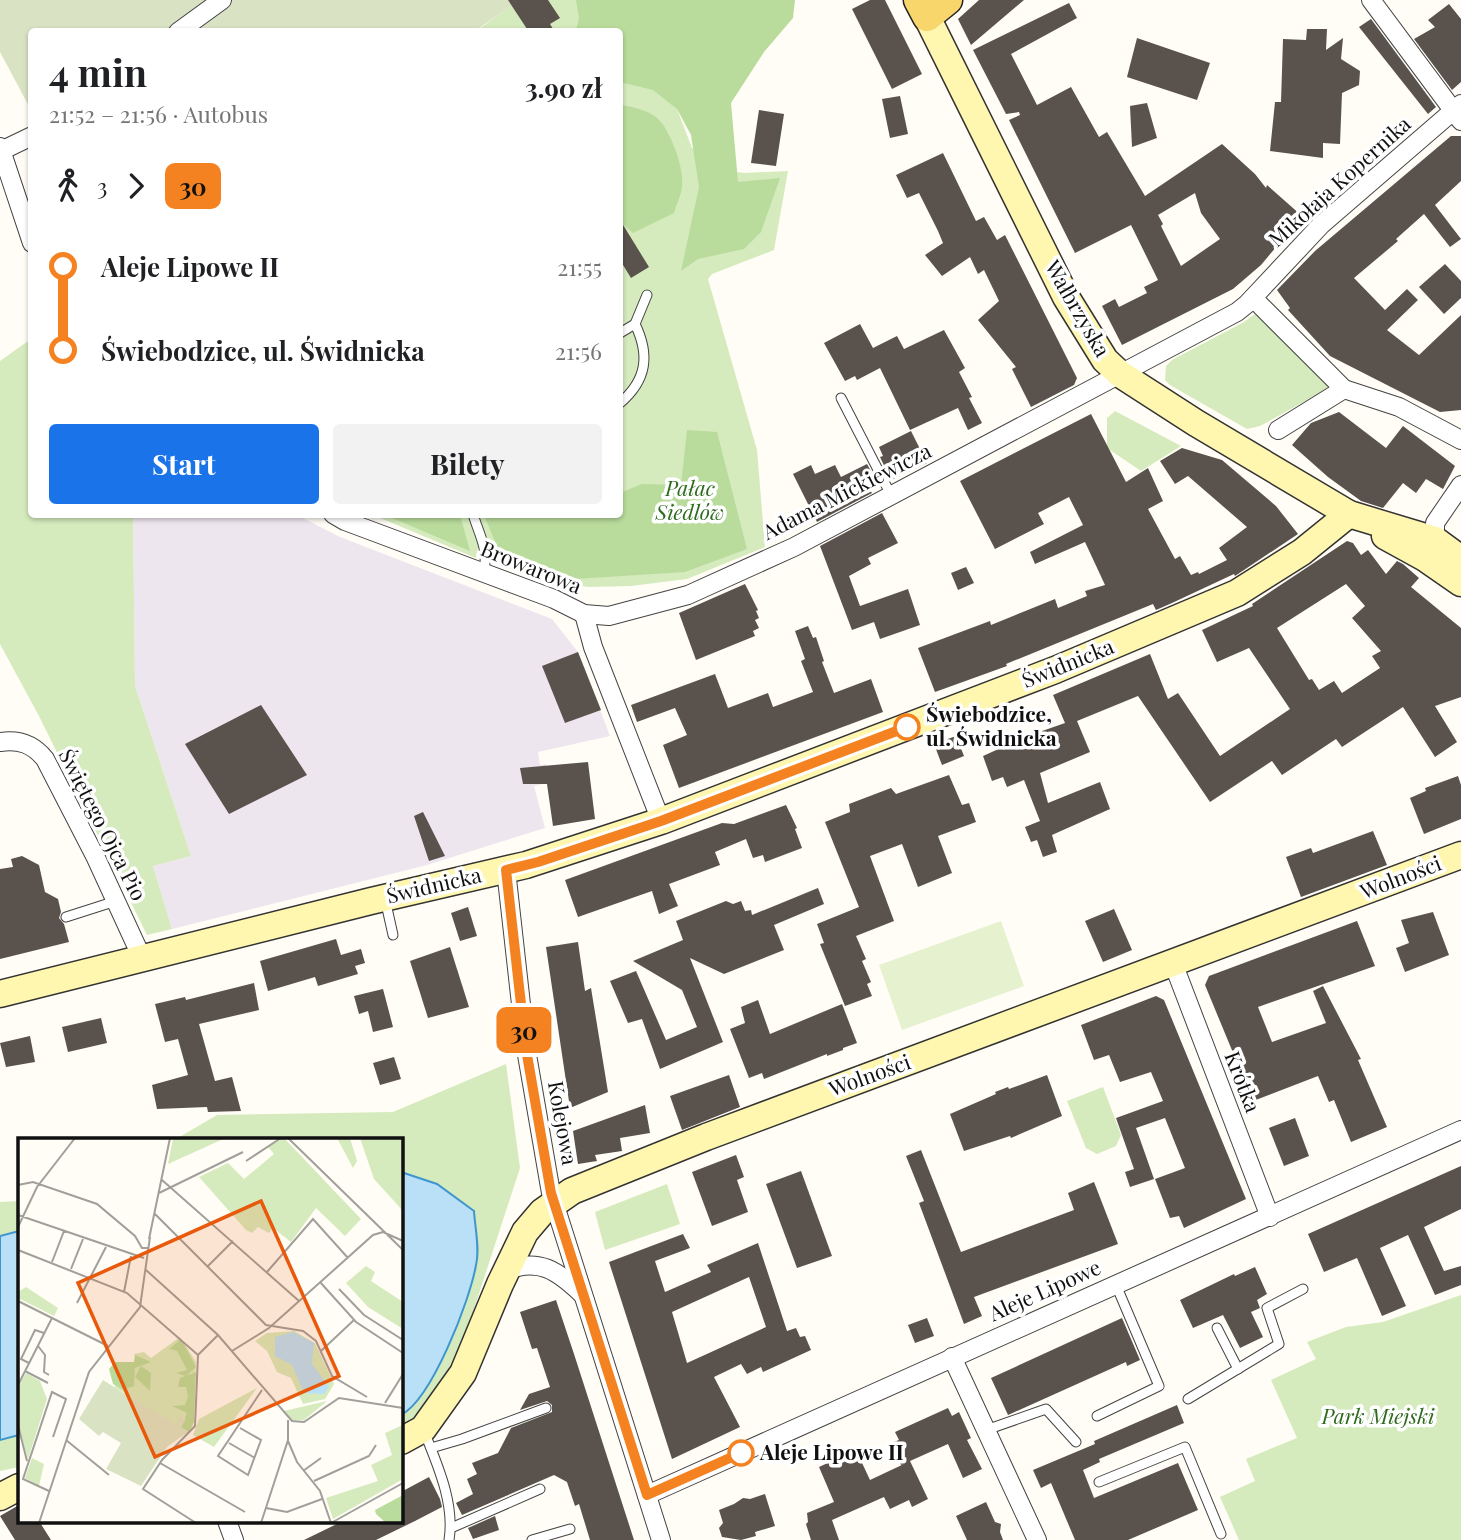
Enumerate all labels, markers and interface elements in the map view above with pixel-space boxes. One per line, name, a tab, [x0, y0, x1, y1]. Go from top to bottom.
text: 4 min	[49, 46, 147, 97]
text: 3.90 zł	[525, 70, 602, 105]
text: 21:52 – 21:56 · Autobus	[49, 98, 268, 129]
street label: Mikołaja Kopernika	[1262, 109, 1416, 252]
icon: walk	[49, 167, 87, 205]
icon: forward	[117, 167, 155, 205]
text: 3	[97, 170, 107, 201]
text: 30	[179, 170, 207, 202]
text: Aleje Lipowe II	[101, 249, 279, 284]
text: 21:55	[557, 251, 602, 282]
street label: Wałbrzyska	[1039, 254, 1118, 362]
text: Świebodzice, ul. Świdnicka	[101, 333, 425, 368]
text: 21:56	[555, 335, 602, 366]
button: Start	[49, 424, 319, 504]
button: Bilety	[333, 424, 602, 504]
street label: Adama Mickiewicza	[756, 435, 936, 545]
park label: Pałac Siedlów	[655, 473, 724, 525]
street label: Browarowa	[477, 533, 587, 599]
street label: Świdnicka	[1017, 631, 1118, 693]
place label: Świebodzice, ul. Świdnicka	[926, 699, 1057, 751]
marker: Świebodzice, ul. Świdnicka	[894, 714, 920, 740]
street label: Świętego Ojca Pio	[53, 743, 154, 905]
street label: Wolności	[1355, 848, 1445, 905]
street label: Świdnicka	[383, 859, 484, 909]
line badge: 30	[492, 1007, 556, 1053]
text: 30	[510, 1014, 538, 1046]
street label: Wolności	[824, 1046, 914, 1102]
street label: Krótka	[1219, 1047, 1268, 1116]
street label: Kolejowa	[543, 1078, 585, 1167]
inset map	[18, 1138, 402, 1522]
street label: Aleje Lipowe	[983, 1252, 1105, 1327]
park label: Park Miejski	[1321, 1401, 1435, 1429]
place label: Aleje Lipowe II	[759, 1437, 904, 1465]
marker: Aleje Lipowe II	[728, 1440, 754, 1466]

